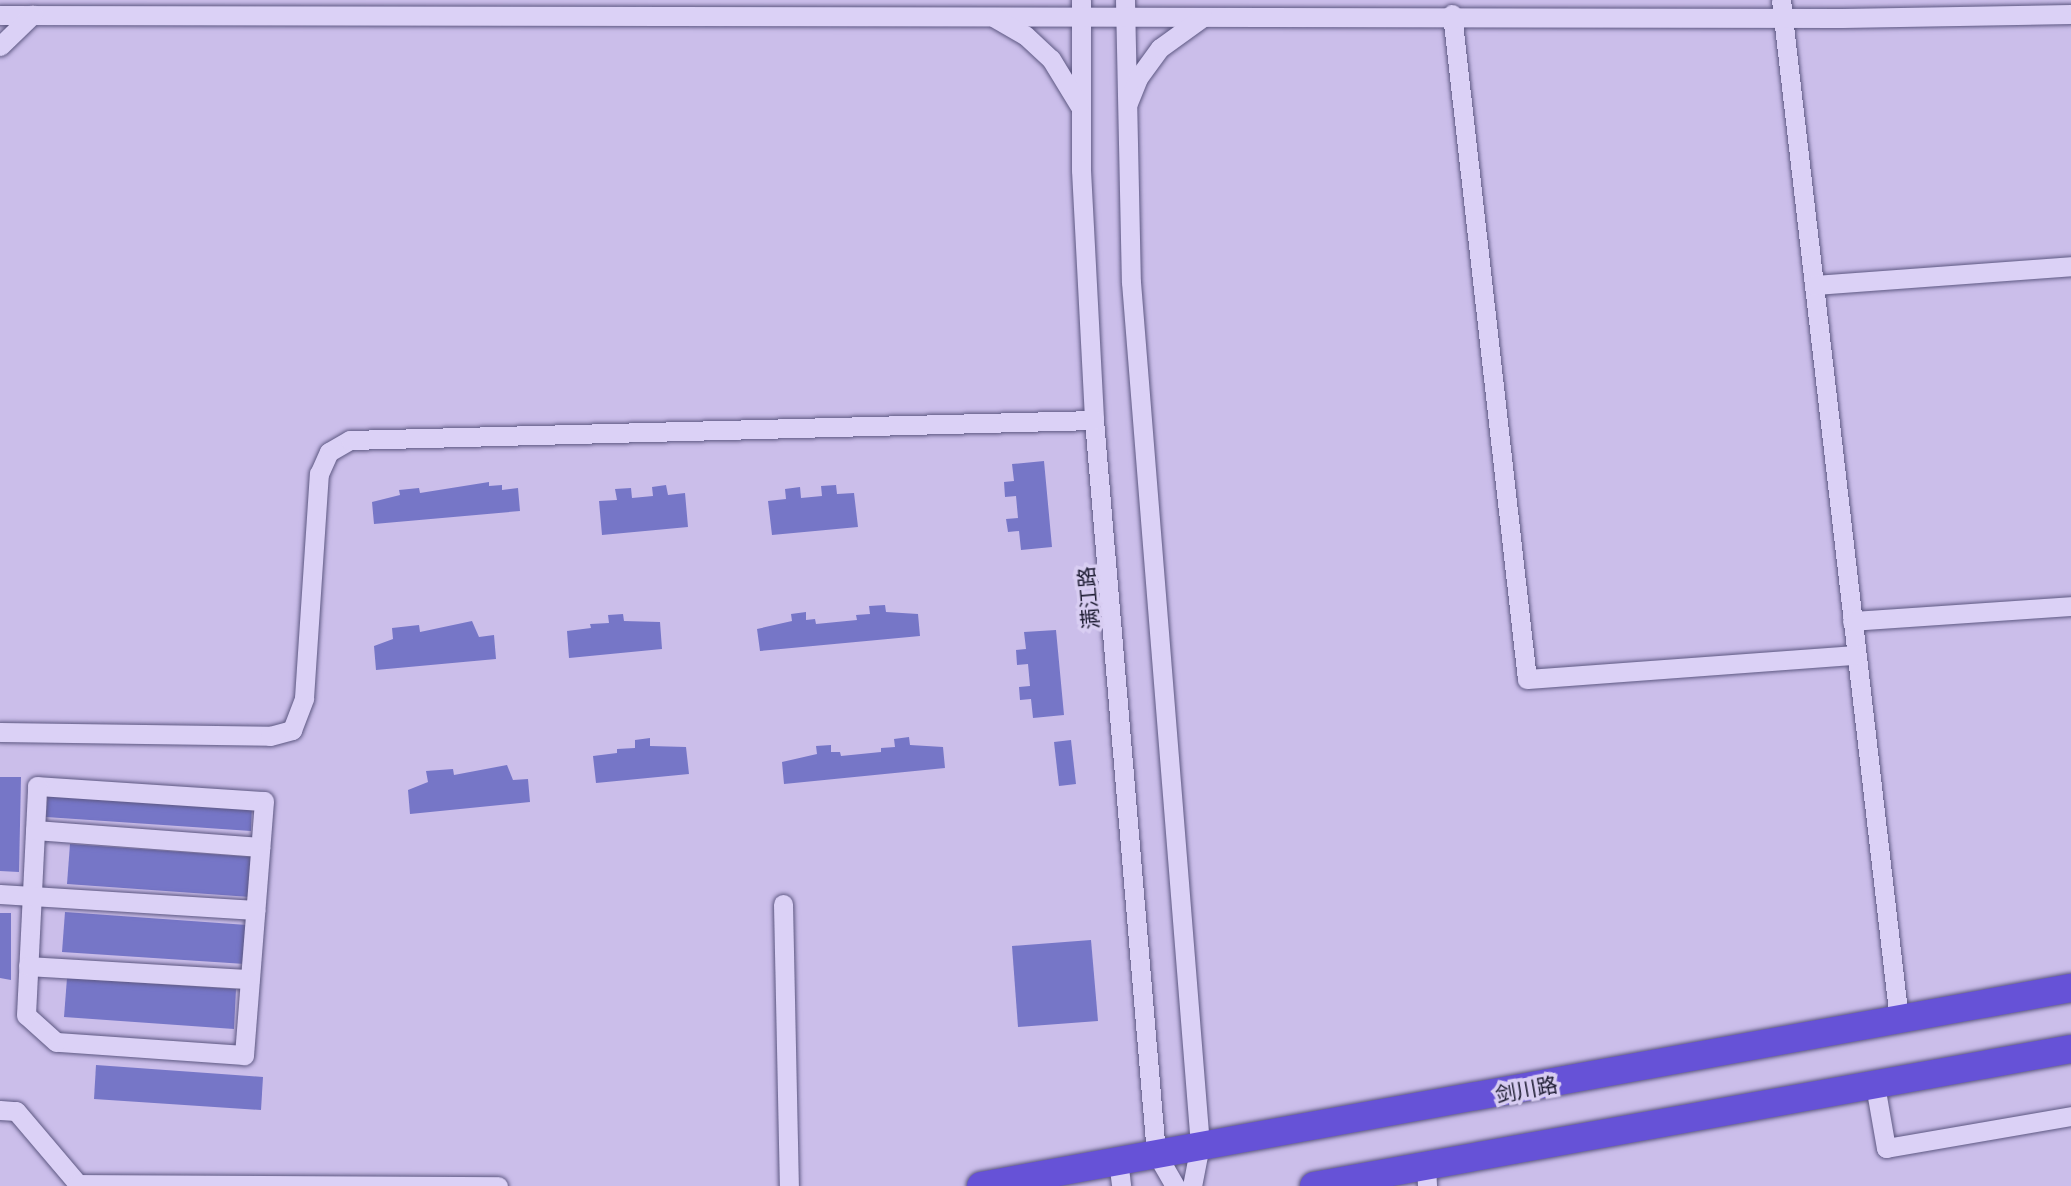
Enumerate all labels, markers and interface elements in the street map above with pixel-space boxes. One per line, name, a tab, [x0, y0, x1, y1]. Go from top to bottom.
street label: 满江路	[1072, 566, 1102, 630]
street label: 剑川路	[1493, 1070, 1559, 1106]

